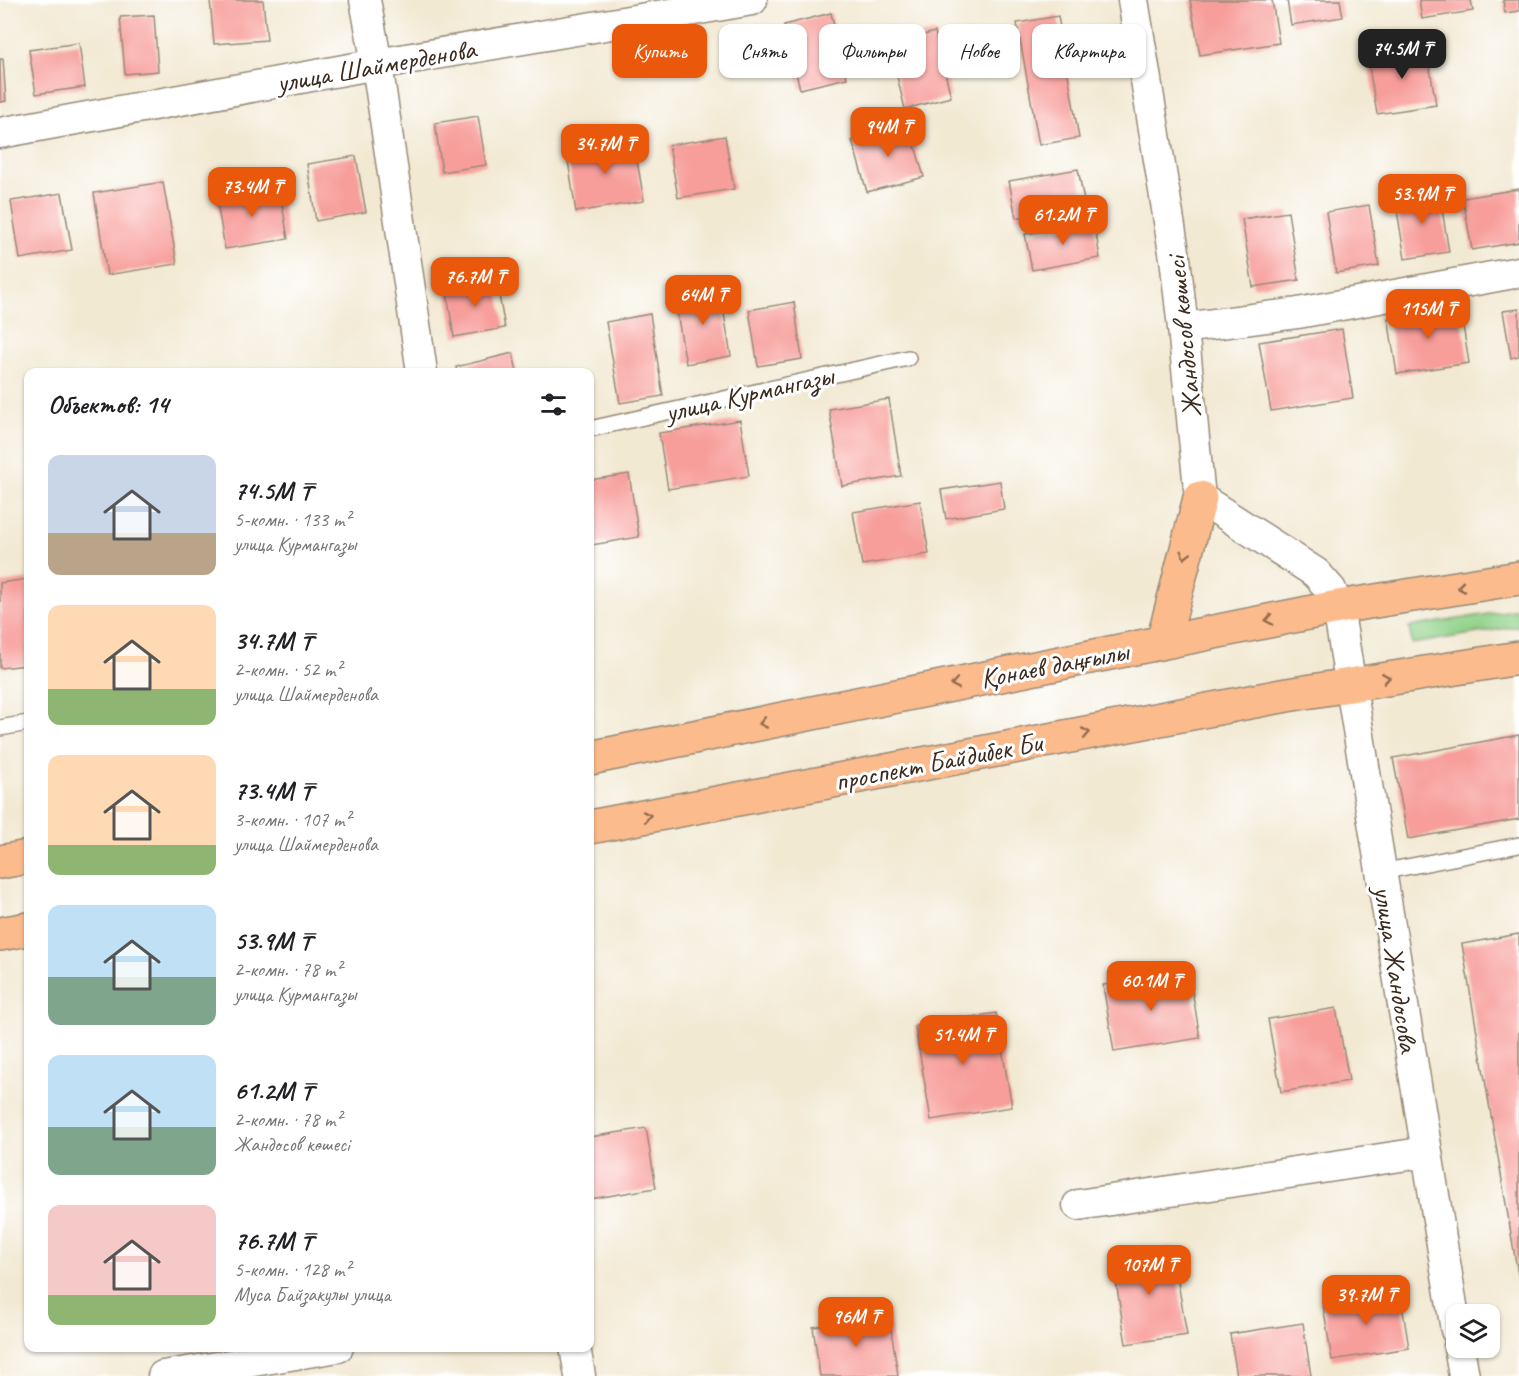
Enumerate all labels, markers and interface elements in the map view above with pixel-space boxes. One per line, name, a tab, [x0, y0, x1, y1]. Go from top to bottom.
chip: Купить	[612, 24, 707, 78]
chip: Снять	[719, 24, 807, 78]
chip: Фильтры	[819, 24, 926, 78]
chip: Новое	[938, 24, 1020, 78]
chip: Квартира	[1032, 24, 1146, 78]
pin: 74.5M ₸	[1347, 29, 1457, 80]
street label: улица Шаймерденова	[272, 30, 480, 101]
text: 74.5M ₸	[1372, 36, 1432, 61]
pin: 94M ₸	[846, 107, 930, 158]
text: 94M ₸	[865, 114, 911, 139]
pin: 34.7M ₸	[550, 124, 660, 175]
text: 34.7M ₸	[575, 131, 635, 156]
pin: 73.4M ₸	[197, 167, 307, 218]
text: 73.4M ₸	[222, 174, 282, 199]
pin: 53.9M ₸	[1367, 174, 1477, 225]
text: 53.9M ₸	[1392, 181, 1452, 206]
pin: 61.2M ₸	[1008, 195, 1118, 246]
text: 61.2M ₸	[1033, 202, 1093, 227]
street label: Жандосов көшесі	[1157, 251, 1209, 419]
pin: 76.7M ₸	[420, 257, 530, 308]
text: 76.7M ₸	[445, 264, 505, 289]
pin: 64M ₸	[661, 275, 745, 326]
text: 64M ₸	[679, 282, 727, 307]
pin: 115M ₸	[1379, 289, 1477, 340]
text: 115M ₸	[1400, 296, 1456, 321]
street label: улица Курмангазы	[660, 357, 839, 431]
text: Объектов: 14	[48, 388, 168, 421]
icon: filters	[537, 388, 570, 421]
text: 74.5M ₸	[234, 474, 312, 507]
icon: home	[96, 479, 168, 551]
text: 5-комн. · 133 m²	[234, 507, 351, 532]
text: улица Курмангазы	[234, 532, 356, 557]
one-way arrow	[1180, 550, 1193, 560]
one-way arrow	[1457, 580, 1467, 593]
one-way arrow	[1264, 613, 1274, 626]
text: 34.7M ₸	[234, 624, 312, 657]
icon: home	[96, 629, 168, 701]
street label: Қонаев даңғылы	[977, 633, 1133, 696]
text: 2-комн. · 52 m²	[234, 657, 342, 682]
one-way arrow	[1381, 673, 1391, 685]
one-way arrow	[950, 677, 960, 690]
text: улица Шаймерденова	[234, 682, 378, 707]
one-way arrow	[759, 716, 769, 729]
street label: проспект Байдибек Би	[832, 724, 1047, 799]
one-way arrow	[1081, 727, 1091, 740]
text: 73.4M ₸	[234, 774, 312, 807]
icon: home	[96, 779, 168, 851]
text: 3-комн. · 107 m²	[234, 807, 351, 832]
one-way arrow	[642, 810, 652, 823]
text: улица Шаймерденова	[234, 832, 378, 857]
street label: улица Жандосова	[1366, 882, 1427, 1056]
text: 53.9M ₸	[234, 924, 311, 957]
icon: home	[96, 929, 168, 1001]
text: 2-комн. · 78 m²	[234, 957, 342, 982]
pin: 60.1M ₸	[1096, 961, 1206, 1012]
text: 60.1M ₸	[1121, 968, 1181, 993]
text: улица Курмангазы	[234, 982, 356, 1007]
pin: 51.4M ₸	[908, 1015, 1018, 1066]
text: 51.4M ₸	[933, 1022, 993, 1047]
text: 61.2M ₸	[234, 1074, 313, 1107]
icon: home	[96, 1079, 168, 1151]
text: 2-комн. · 78 m²	[234, 1107, 342, 1132]
text: Жандосов көшесі	[234, 1132, 350, 1157]
text: 76.7M ₸	[234, 1224, 313, 1257]
icon: home	[96, 1229, 168, 1301]
pin: 107M ₸	[1100, 1245, 1198, 1296]
text: 107M ₸	[1121, 1252, 1177, 1277]
text: 5-комн. · 128 m²	[234, 1257, 351, 1282]
pin: 39.7M ₸	[1311, 1275, 1421, 1326]
text: Муса Байзакулы улица	[234, 1282, 391, 1307]
text: 39.7M ₸	[1336, 1282, 1396, 1307]
pin: 96M ₸	[814, 1297, 898, 1348]
text: 96M ₸	[832, 1304, 880, 1329]
map controls	[1446, 1304, 1500, 1358]
button: layers	[1446, 1304, 1500, 1358]

